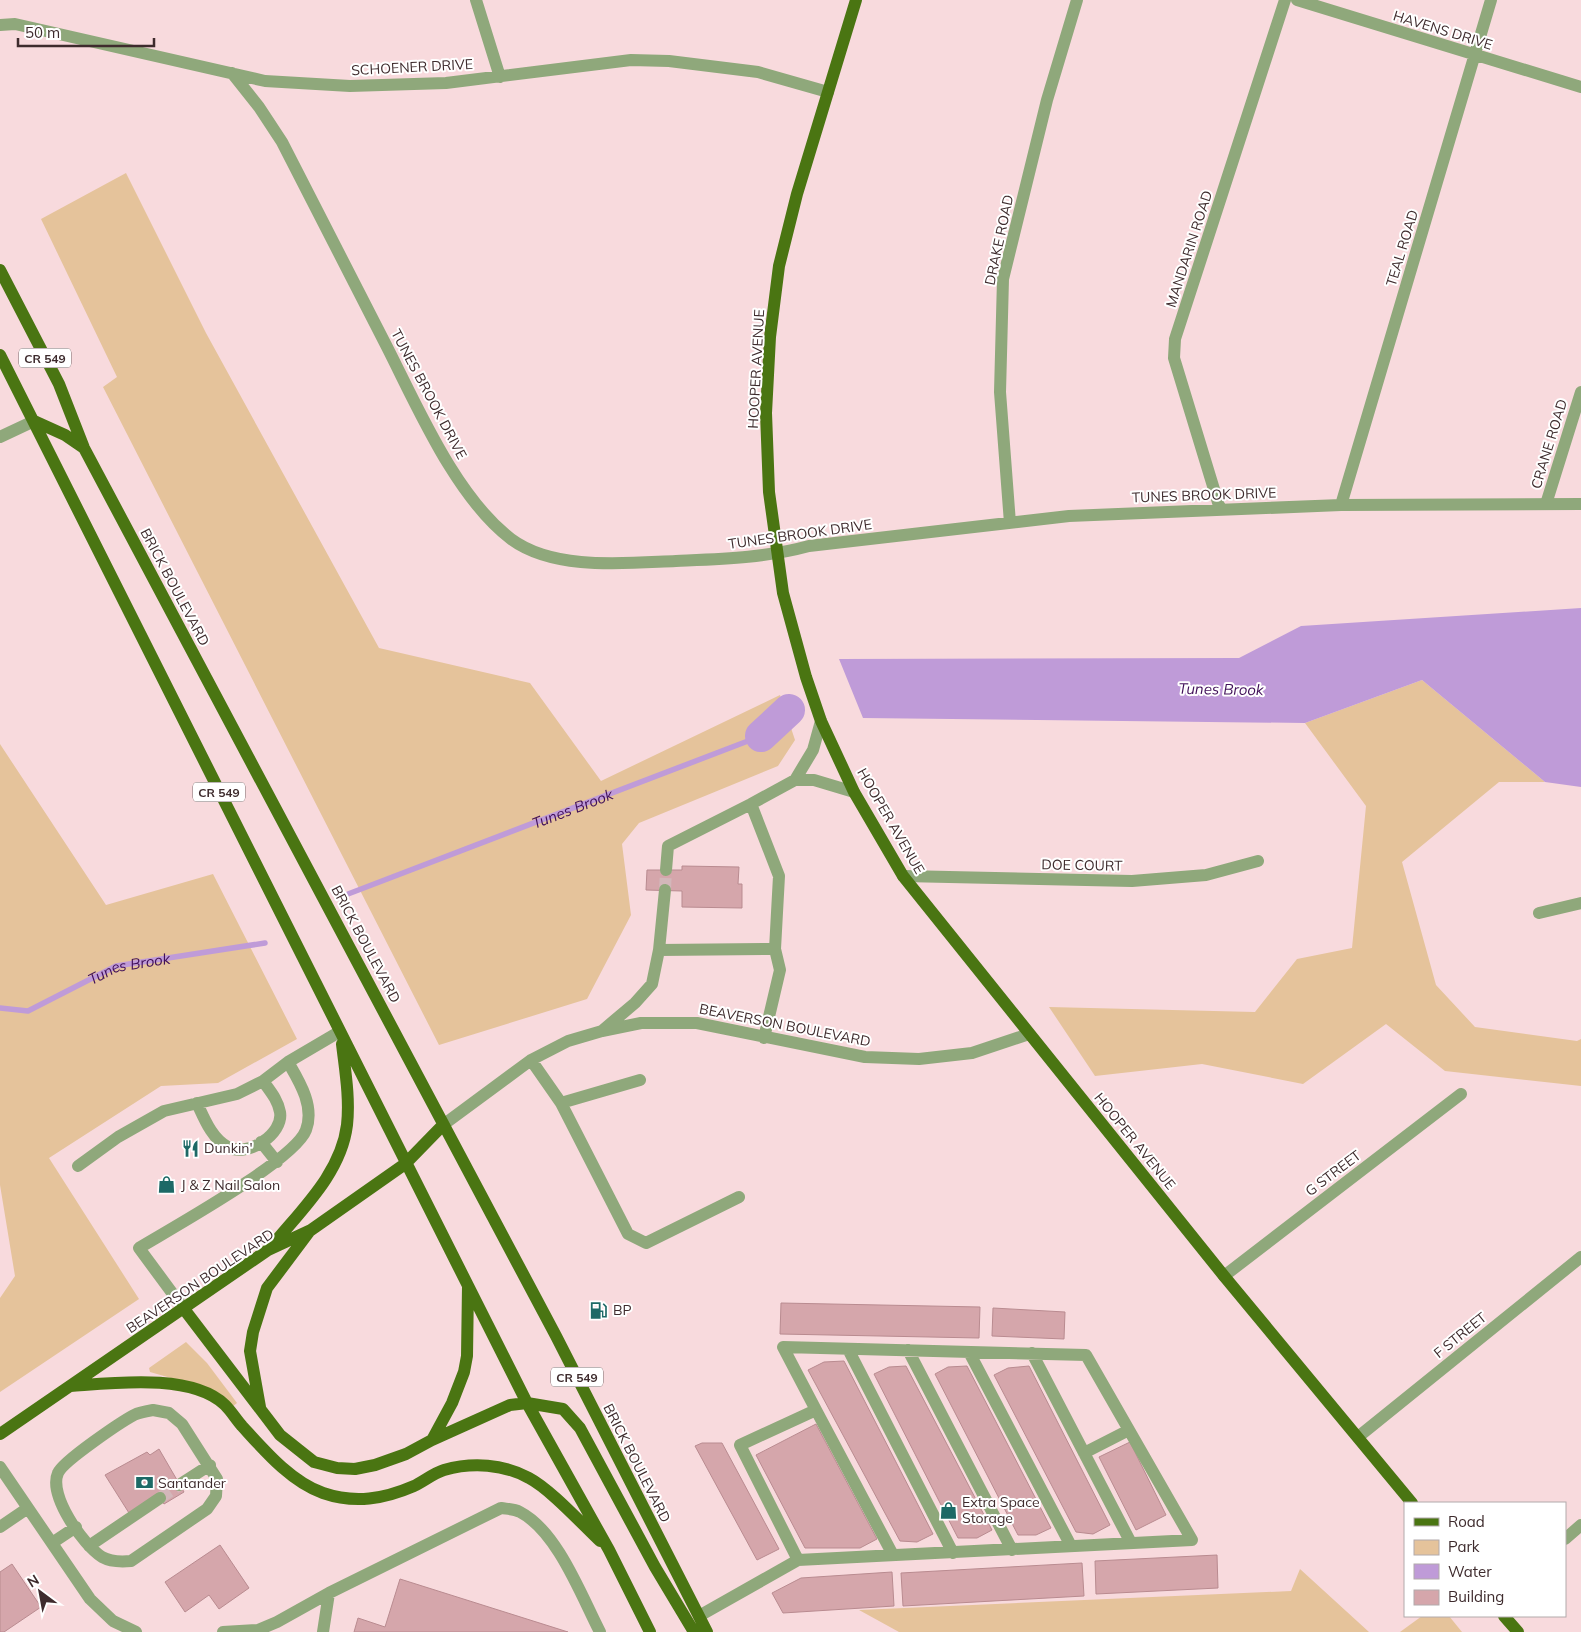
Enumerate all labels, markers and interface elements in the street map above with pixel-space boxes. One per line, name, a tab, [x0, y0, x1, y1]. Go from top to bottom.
street label: HAVENS DRIVE	[1391, 6, 1495, 54]
scale bar	[18, 15, 154, 47]
text: 50 m	[25, 23, 60, 42]
street label: SCHOENER DRIVE	[351, 55, 473, 79]
street label: MANDARIN ROAD	[1162, 188, 1216, 310]
street label: DRAKE ROAD	[981, 193, 1017, 287]
street label: TEAL ROAD	[1382, 208, 1422, 288]
street label: HOOPER AVENUE	[744, 309, 768, 429]
street label: TUNES BROOK DRIVE	[387, 326, 471, 462]
road number: CR 549	[19, 348, 71, 368]
street label: CRANE ROAD	[1527, 397, 1571, 491]
street label: TUNES BROOK DRIVE	[1131, 483, 1277, 507]
street label: TUNES BROOK DRIVE	[727, 515, 873, 553]
street label: BRICK BOULEVARD	[136, 525, 214, 649]
water label: Tunes Brook	[1178, 679, 1265, 699]
street label: HOOPER AVENUE	[853, 765, 929, 877]
road number: CR 549	[193, 782, 245, 802]
water label: Tunes Brook	[529, 784, 617, 832]
street label: DOE COURT	[1041, 855, 1123, 875]
street label: BRICK BOULEVARD	[327, 882, 405, 1006]
water label: Tunes Brook	[84, 948, 173, 988]
street label: BEAVERSON BOULEVARD	[698, 1000, 872, 1050]
street label: HOOPER AVENUE	[1090, 1089, 1180, 1193]
restaurant icon: Dunkin'	[180, 1138, 200, 1158]
place label: Dunkin'	[204, 1139, 253, 1157]
street label: G STREET	[1302, 1146, 1365, 1200]
shop icon: J & Z Nail Salon	[157, 1175, 177, 1195]
place label: J & Z Nail Salon	[181, 1176, 280, 1194]
street label: BEAVERSON BOULEVARD	[123, 1225, 277, 1337]
fuel station icon: BP	[589, 1300, 609, 1320]
place label: BP	[613, 1301, 632, 1319]
street label: F STREET	[1430, 1308, 1491, 1362]
road number: CR 549	[551, 1368, 603, 1386]
street label: BRICK BOULEVARD	[599, 1401, 675, 1525]
bank icon: Santander	[134, 1473, 154, 1493]
place label: Santander	[158, 1474, 227, 1492]
place label: Extra Space Storage	[962, 1493, 1040, 1527]
shop icon: Extra Space Storage	[938, 1500, 958, 1520]
legend	[1404, 1502, 1566, 1617]
text: Road	[1448, 1512, 1485, 1531]
text: Park	[1448, 1537, 1480, 1556]
text: Water	[1448, 1562, 1492, 1581]
north arrow	[15, 1567, 65, 1617]
text: N	[24, 1571, 42, 1591]
text: Building	[1448, 1587, 1504, 1606]

